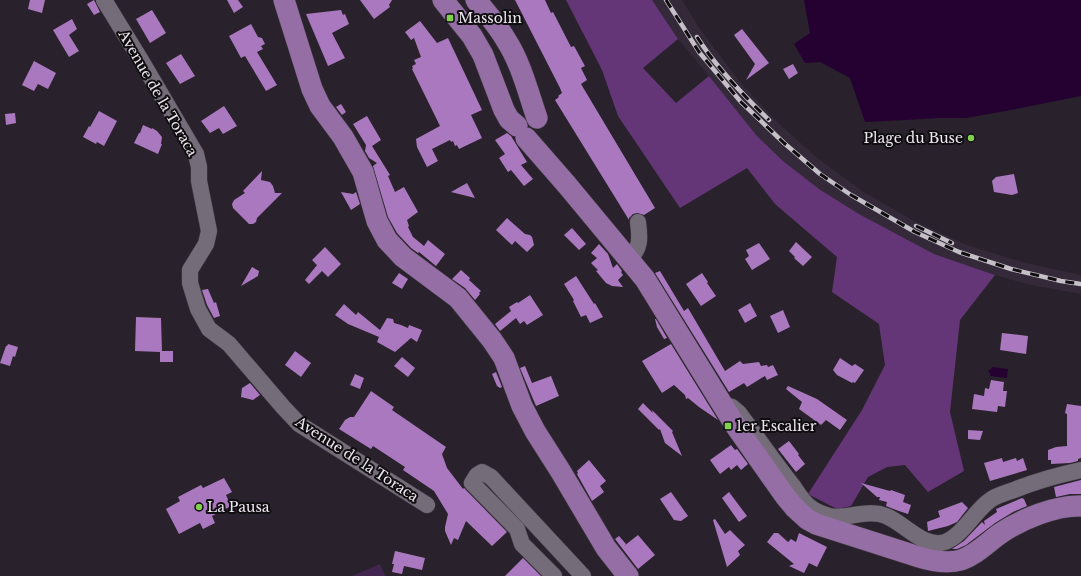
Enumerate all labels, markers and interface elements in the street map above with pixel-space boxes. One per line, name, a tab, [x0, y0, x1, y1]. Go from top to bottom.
place label: Massolin	[458, 9, 522, 27]
marker: Massolin	[445, 13, 455, 23]
street label: Avenue de la Toraca	[114, 26, 202, 160]
place label: Plage du Buse	[863, 129, 963, 147]
marker: Plage du Buse	[966, 133, 976, 143]
street label: Avenue de la Toraca	[291, 412, 422, 506]
place label: 1er Escalier	[736, 417, 817, 435]
marker: 1er Escalier	[723, 421, 733, 431]
place label: La Pausa	[207, 498, 270, 516]
marker: La Pausa	[194, 502, 204, 512]

